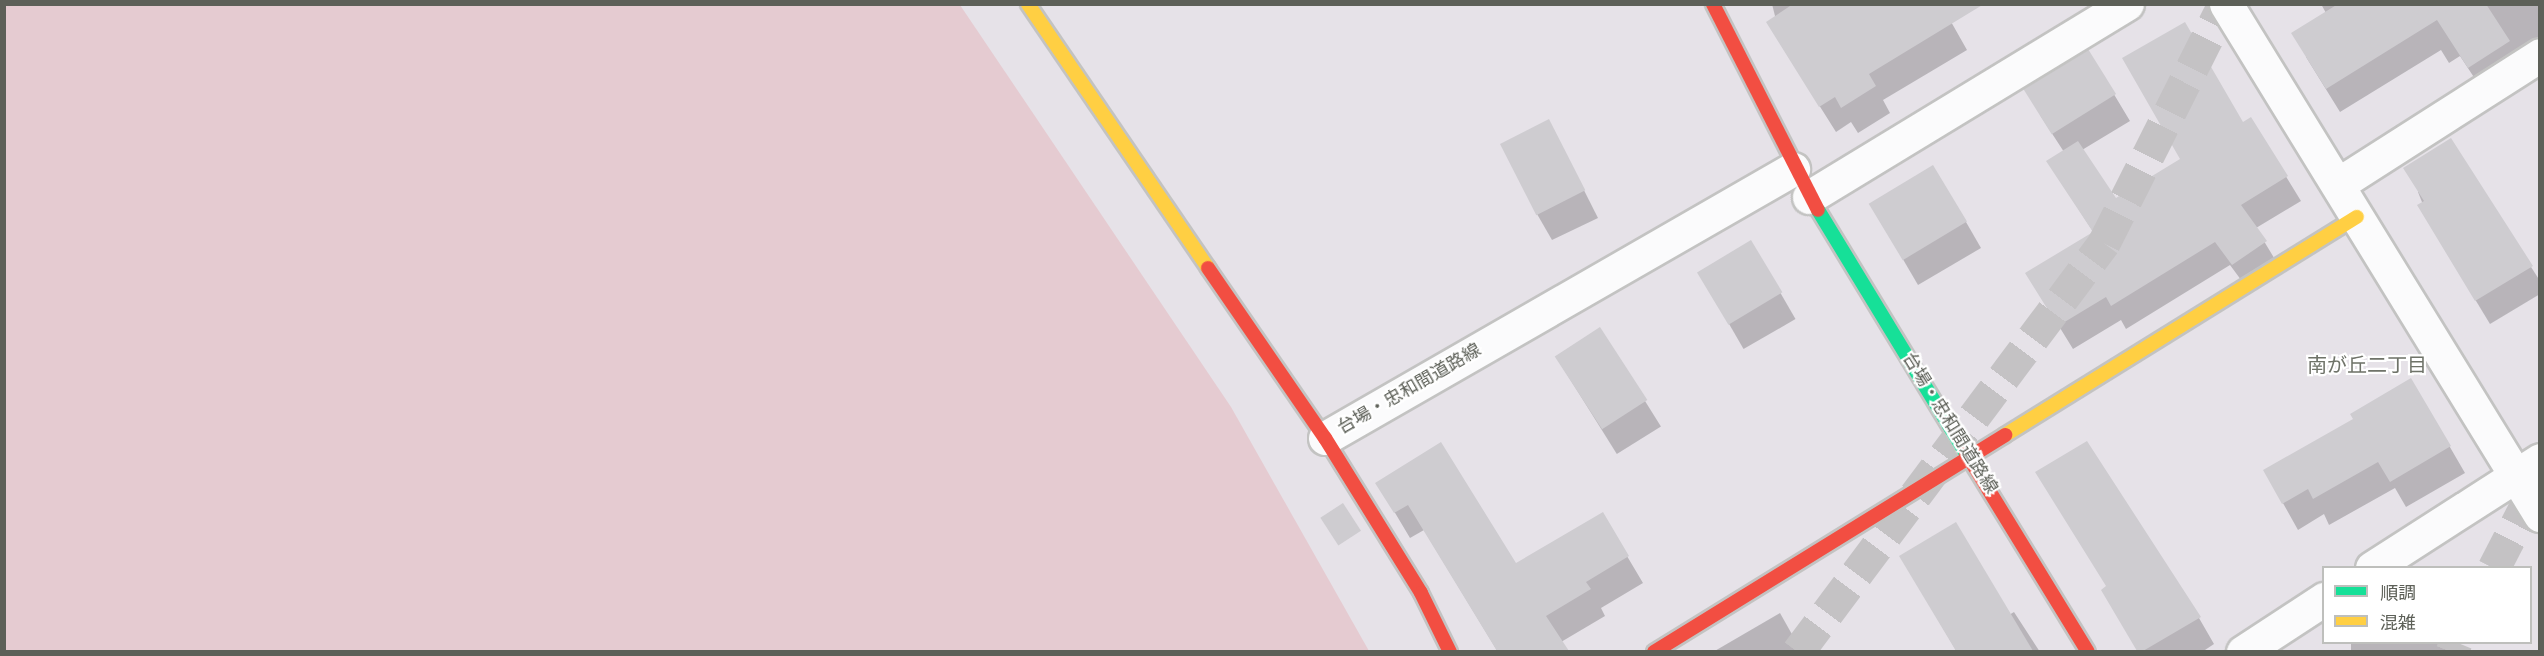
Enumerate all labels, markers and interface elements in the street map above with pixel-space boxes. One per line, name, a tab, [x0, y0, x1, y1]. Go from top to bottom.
street label: 台場・忠和間道路線	[1333, 339, 1485, 439]
street label: 台場・忠和間道路線	[1898, 349, 2002, 497]
district label: 南が丘二丁目	[2307, 352, 2427, 376]
legend	[2322, 566, 2532, 644]
text: 順調	[2380, 581, 2416, 604]
text: 混雑	[2380, 611, 2416, 634]

